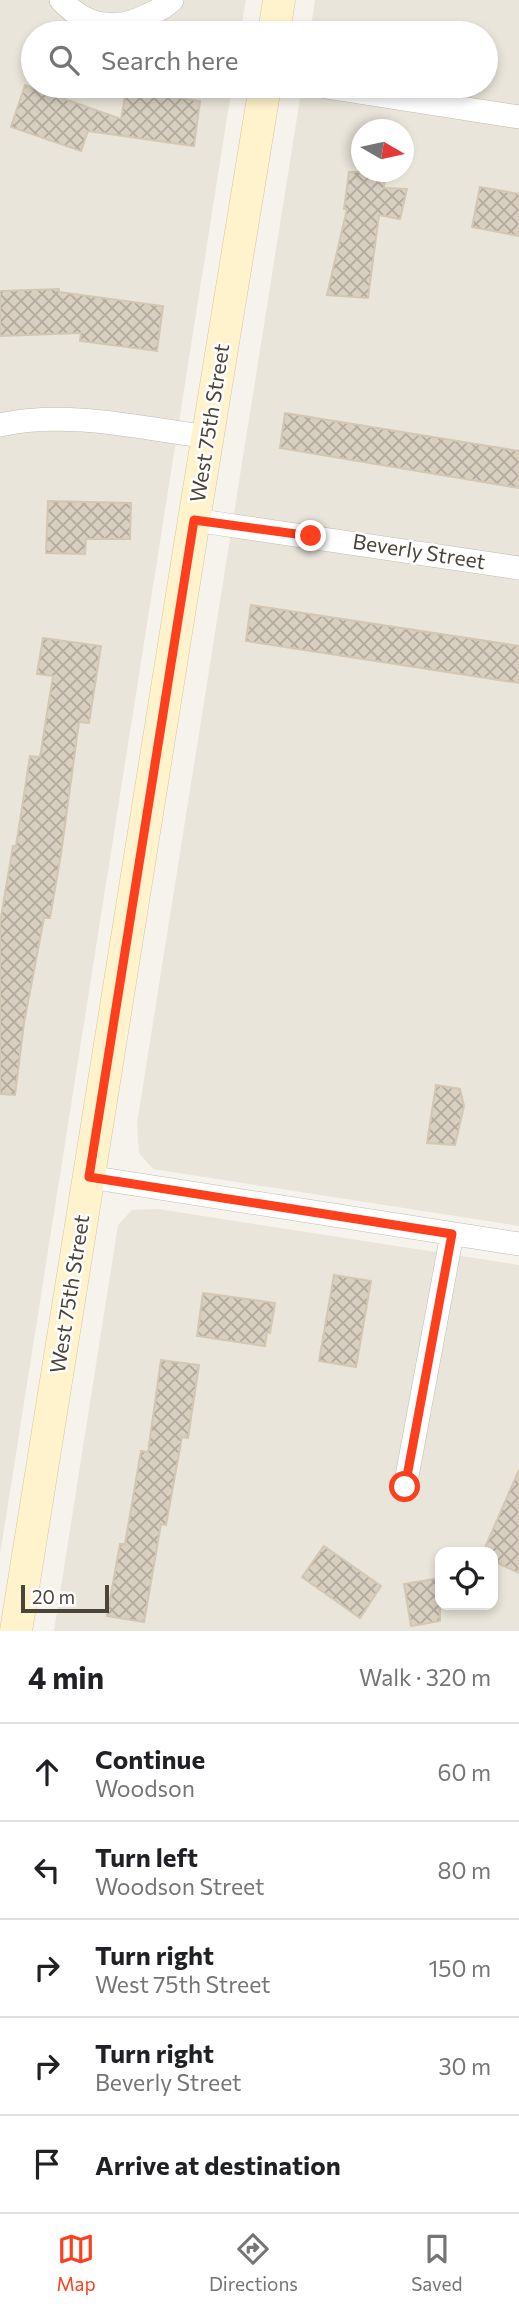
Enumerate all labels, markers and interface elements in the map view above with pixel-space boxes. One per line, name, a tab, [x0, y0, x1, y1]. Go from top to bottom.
search box	[21, 21, 498, 98]
icon: search	[45, 41, 83, 79]
text: Search here	[101, 44, 239, 75]
north arrow	[351, 119, 414, 182]
street label: West 75th Street	[184, 342, 233, 504]
route end	[295, 520, 326, 551]
street label: Beverly Street	[351, 528, 487, 573]
street label: West 75th Street	[44, 1213, 93, 1375]
route start	[389, 1471, 420, 1502]
map controls	[435, 1547, 498, 1610]
button: locate	[435, 1547, 498, 1610]
scale bar	[21, 1582, 108, 1614]
text: 20 m	[32, 1585, 75, 1608]
text: 4 min	[28, 1658, 104, 1695]
text: Walk · 320 m	[359, 1663, 491, 1691]
text: Continue	[95, 1743, 205, 1774]
icon: ahead	[28, 1753, 66, 1791]
text: 60 m	[438, 1758, 491, 1786]
text: Woodson	[95, 1774, 195, 1802]
text: Turn left	[95, 1841, 198, 1872]
icon: left	[28, 1851, 66, 1889]
text: 80 m	[438, 1856, 491, 1884]
text: Woodson Street	[95, 1872, 264, 1900]
text: Turn right	[95, 1939, 214, 1970]
icon: right	[28, 1949, 66, 1987]
text: 150 m	[428, 1954, 491, 1982]
text: West 75th Street	[95, 1970, 271, 1998]
text: Turn right	[95, 2037, 214, 2068]
icon: right	[28, 2047, 66, 2085]
text: 30 m	[438, 2052, 491, 2080]
text: Beverly Street	[95, 2068, 242, 2096]
icon: arrive	[28, 2145, 66, 2183]
text: Arrive at destination	[95, 2149, 341, 2180]
tab: Map	[57, 2230, 96, 2295]
tab: Directions	[209, 2230, 298, 2295]
tab: Saved	[411, 2230, 462, 2295]

